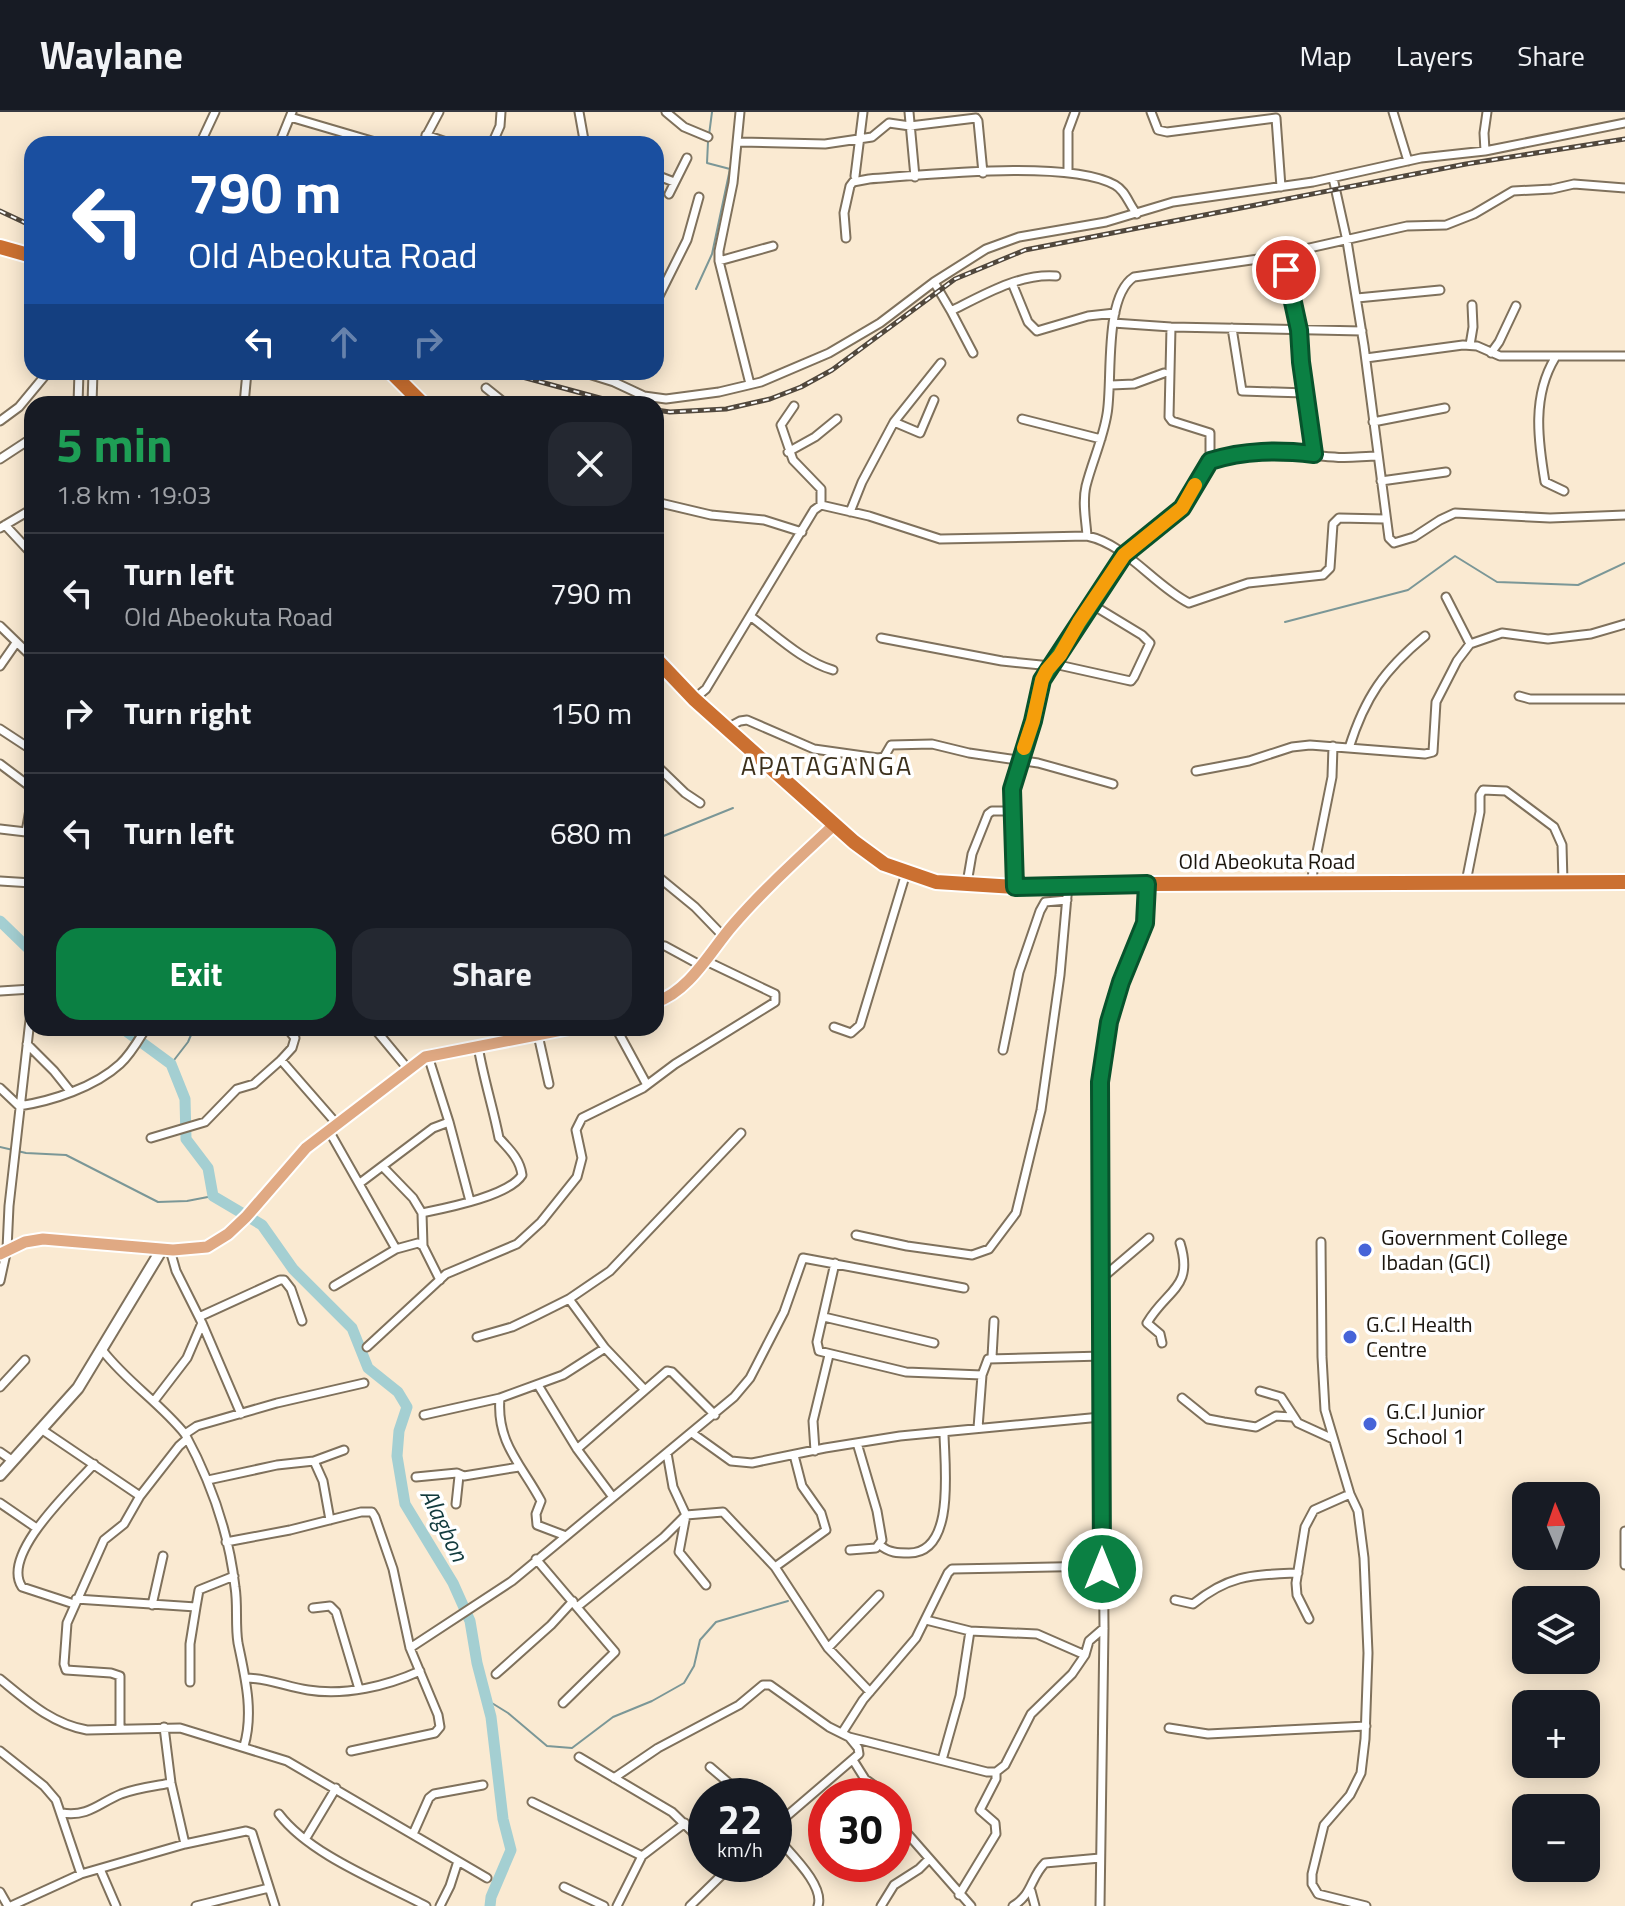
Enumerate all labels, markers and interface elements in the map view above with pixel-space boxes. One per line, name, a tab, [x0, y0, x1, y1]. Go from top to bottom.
text: Waylane	[40, 26, 183, 84]
text: Map	[1299, 34, 1352, 77]
text: Layers	[1396, 34, 1473, 77]
text: Share	[1517, 34, 1585, 77]
text: 790 m	[188, 150, 341, 235]
icon: left	[56, 168, 160, 272]
text: Old Abeokuta Road	[188, 227, 478, 282]
pin	[1252, 236, 1320, 304]
icon: arrive	[1264, 248, 1308, 292]
icon: left	[238, 320, 282, 364]
icon: ahead	[322, 320, 366, 364]
icon: right	[406, 320, 450, 364]
text: 5 min	[56, 408, 173, 481]
button: close	[548, 422, 632, 506]
text: 1.8 km · 19:03	[56, 475, 212, 514]
text: Turn left	[124, 551, 234, 597]
text: 790 m	[550, 570, 632, 616]
icon: left	[56, 571, 100, 615]
text: Old Abeokuta Road	[124, 597, 333, 636]
text: Turn right	[124, 690, 252, 736]
text: 150 m	[550, 690, 632, 736]
icon: right	[56, 691, 100, 735]
district label: APATAGANGA	[741, 746, 913, 785]
text: Turn left	[124, 810, 234, 856]
text: 680 m	[550, 810, 632, 856]
icon: left	[56, 811, 100, 855]
street label: Old Abeokuta Road	[1179, 844, 1355, 878]
button: Exit	[56, 928, 336, 1020]
button: Share	[352, 928, 632, 1020]
place label: Government College Ibadan (GCI)	[1381, 1220, 1568, 1279]
marker: Government College Ibadan (GCI)	[1356, 1241, 1374, 1259]
place label: G.C.I Health Centre	[1366, 1307, 1473, 1366]
marker: G.C.I Health Centre	[1341, 1328, 1359, 1346]
place label: G.C.I Junior School 1	[1386, 1394, 1485, 1453]
marker: G.C.I Junior School 1	[1361, 1415, 1379, 1433]
water label: Alagbon	[412, 1482, 479, 1568]
north arrow	[1512, 1482, 1600, 1570]
map controls	[1512, 1482, 1600, 1882]
position arrow	[1060, 1527, 1144, 1611]
button: layers	[1512, 1586, 1600, 1674]
button: +	[1512, 1690, 1600, 1778]
speed limit sign: 30	[808, 1778, 912, 1882]
text: 22	[718, 1789, 762, 1850]
button: −	[1512, 1794, 1600, 1882]
text: km/h	[717, 1834, 763, 1865]

